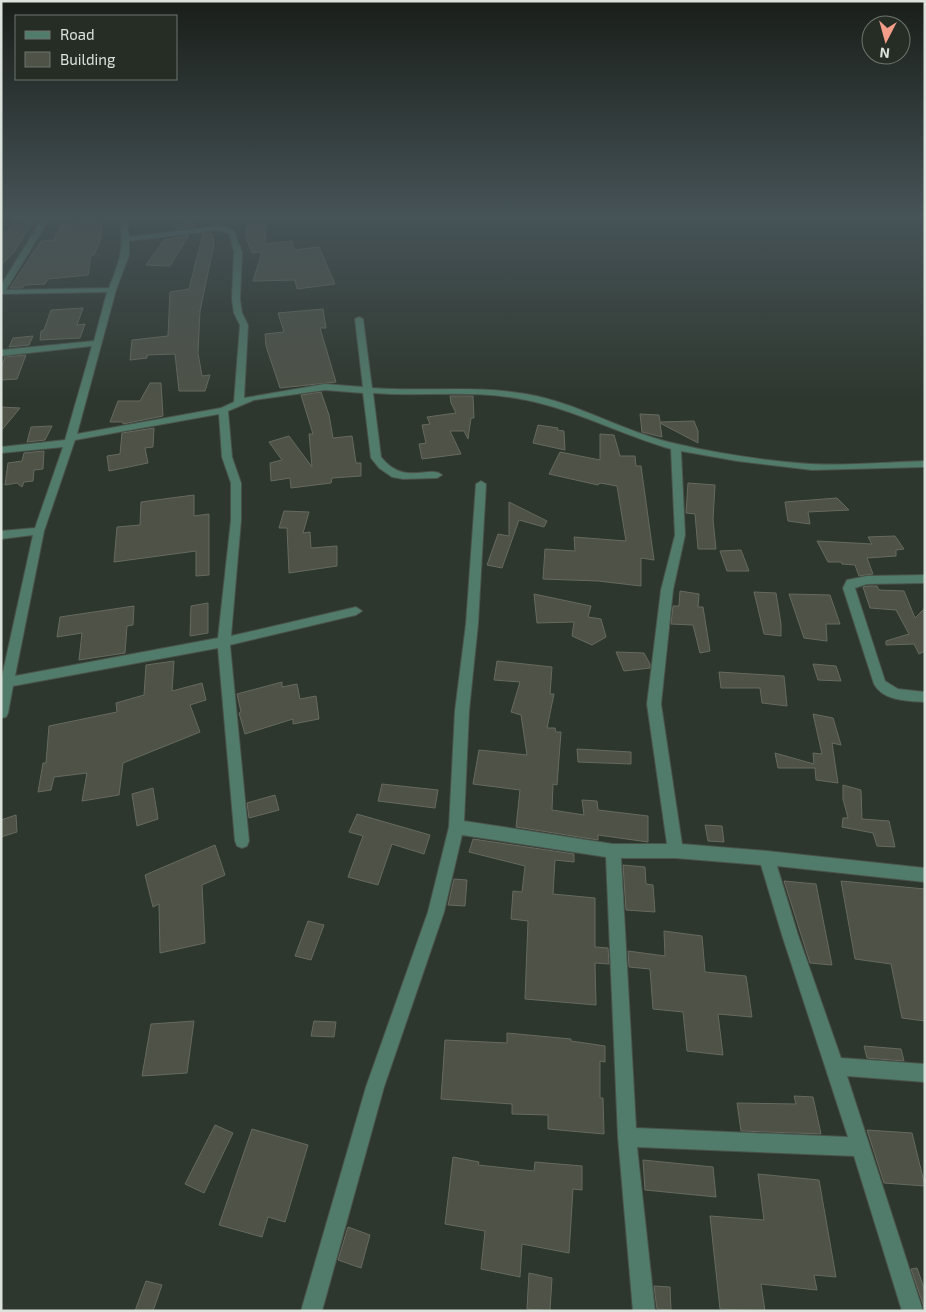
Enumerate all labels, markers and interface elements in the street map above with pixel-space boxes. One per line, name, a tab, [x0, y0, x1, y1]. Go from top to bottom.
legend	[15, 15, 178, 80]
north arrow	[861, 15, 911, 65]
text: Road	[60, 25, 95, 43]
text: N	[879, 44, 891, 62]
text: Building	[60, 50, 116, 68]

